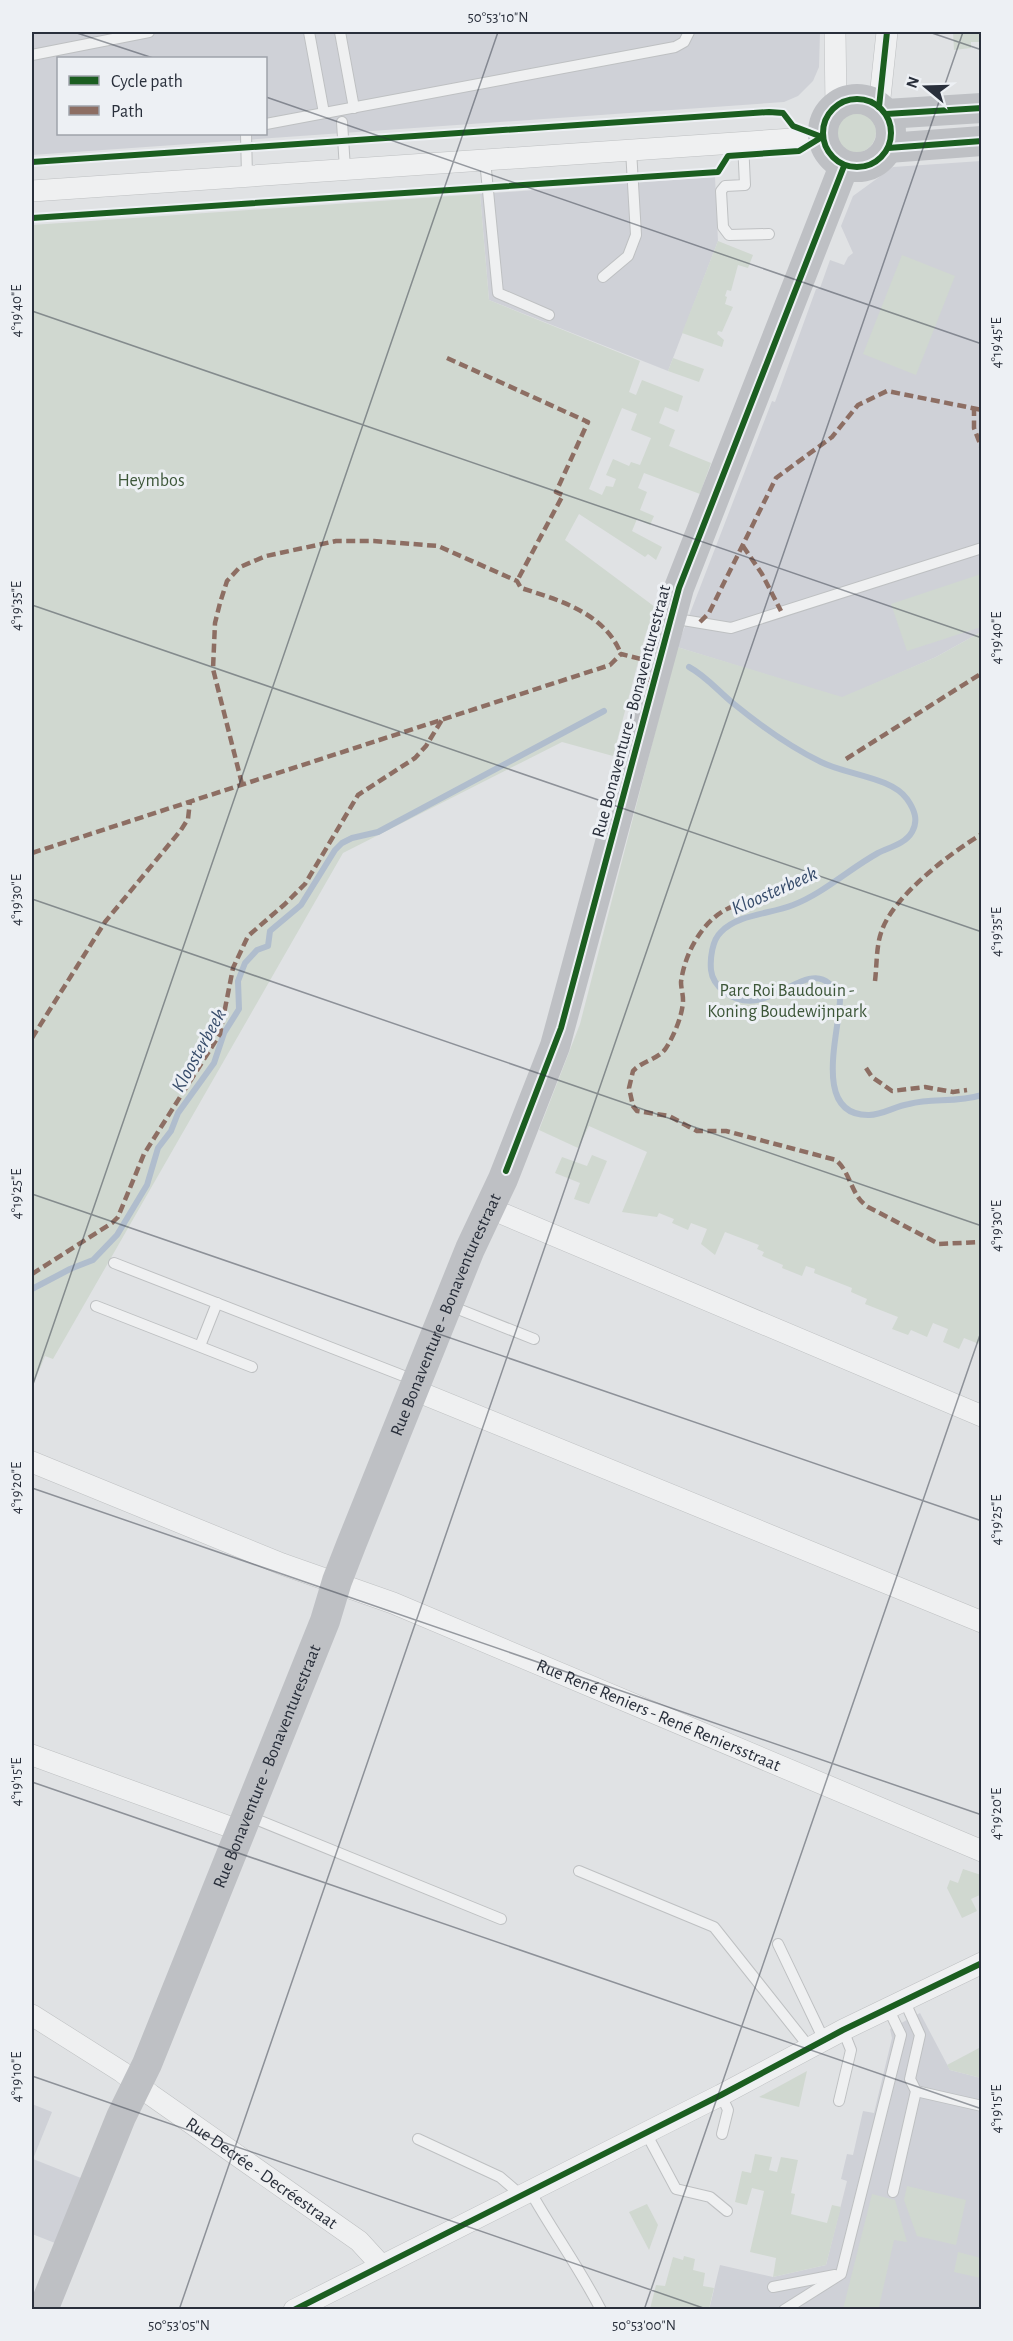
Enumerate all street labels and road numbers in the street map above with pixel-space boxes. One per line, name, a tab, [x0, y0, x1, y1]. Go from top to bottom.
street label: Rue Bonaventure - Bonaventurestraat	[590, 583, 674, 839]
street label: Rue Bonaventure - Bonaventurestraat	[388, 1191, 505, 1439]
street label: Rue Bonaventure - Bonaventurestraat	[211, 1642, 325, 1891]
street label: Rue René Reniers - René Reniersstraat	[534, 1657, 783, 1775]
street label: Rue Decrée - Decréestraat	[182, 2114, 340, 2233]

